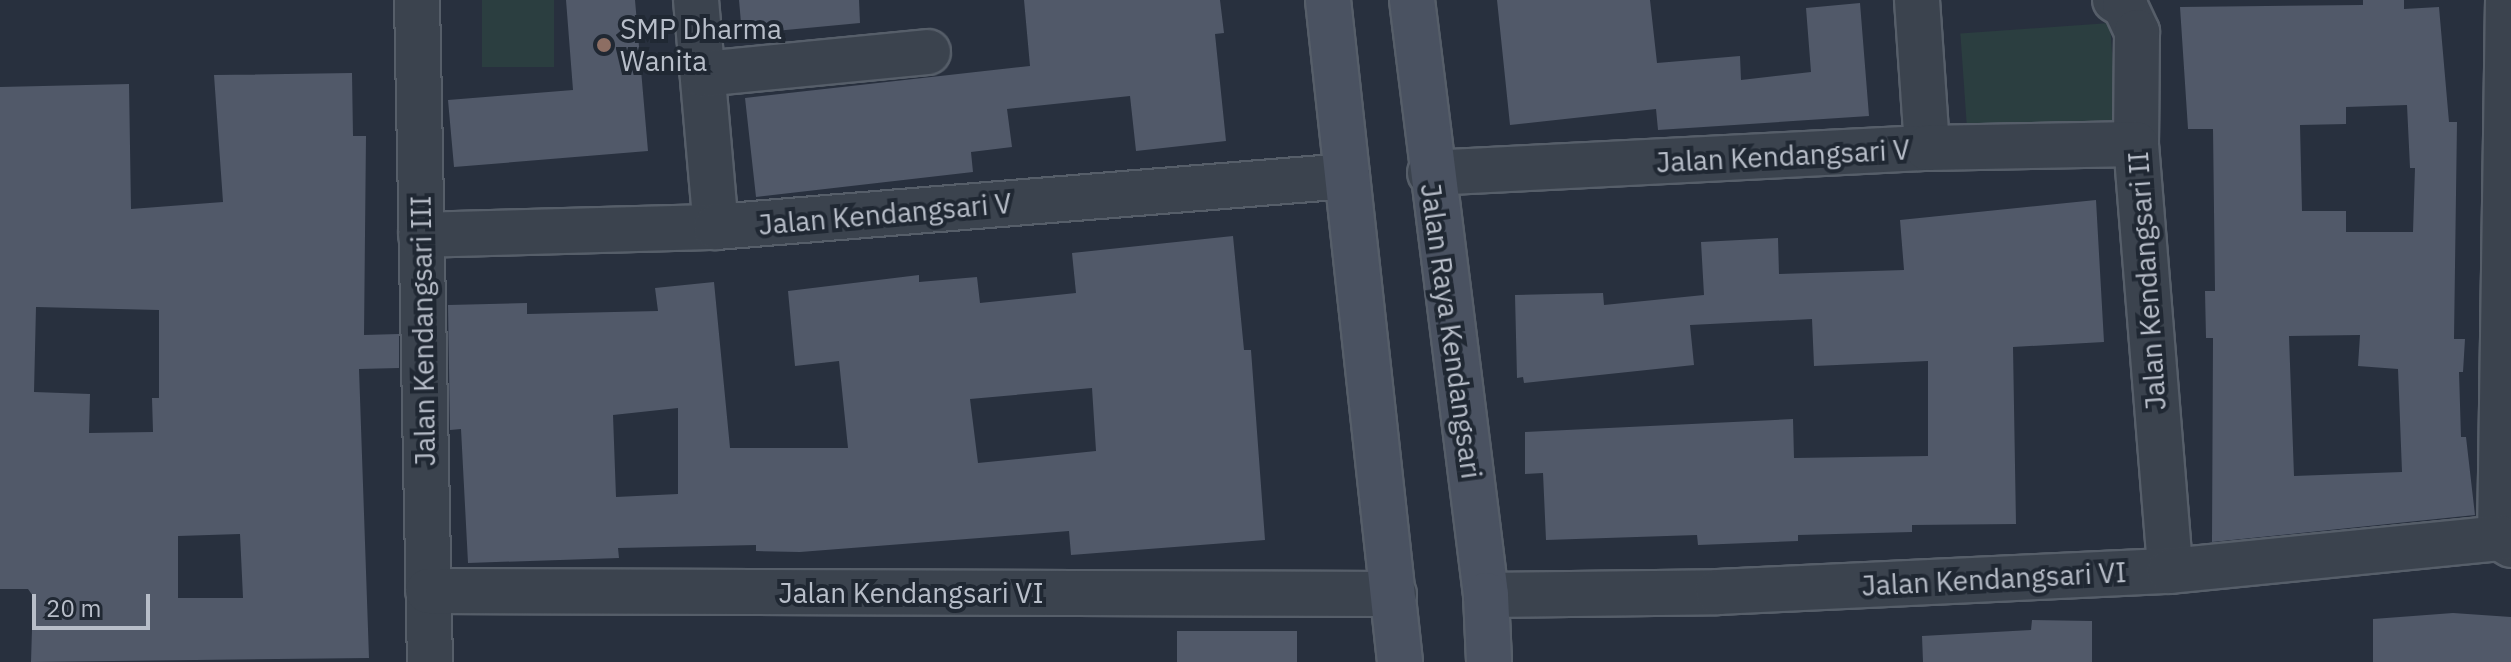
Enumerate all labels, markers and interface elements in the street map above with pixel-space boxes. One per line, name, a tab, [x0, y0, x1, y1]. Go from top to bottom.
place label: SMP Dharma Wanita	[620, 12, 782, 78]
marker: SMP Dharma Wanita	[595, 36, 613, 54]
street label: Jalan Kendangsari V	[1655, 133, 1911, 179]
street label: Jalan Kendangsari II	[2121, 150, 2173, 412]
street label: Jalan Raya Kendangsari	[1414, 181, 1488, 481]
street label: Jalan Kendangsari V	[757, 186, 1013, 242]
street label: Jalan Kendangsari III	[404, 195, 442, 467]
street label: Jalan Kendangsari VI	[1861, 555, 2127, 603]
street label: Jalan Kendangsari VI	[778, 576, 1044, 610]
scale bar	[36, 578, 154, 628]
text: 20 m	[46, 592, 101, 624]

